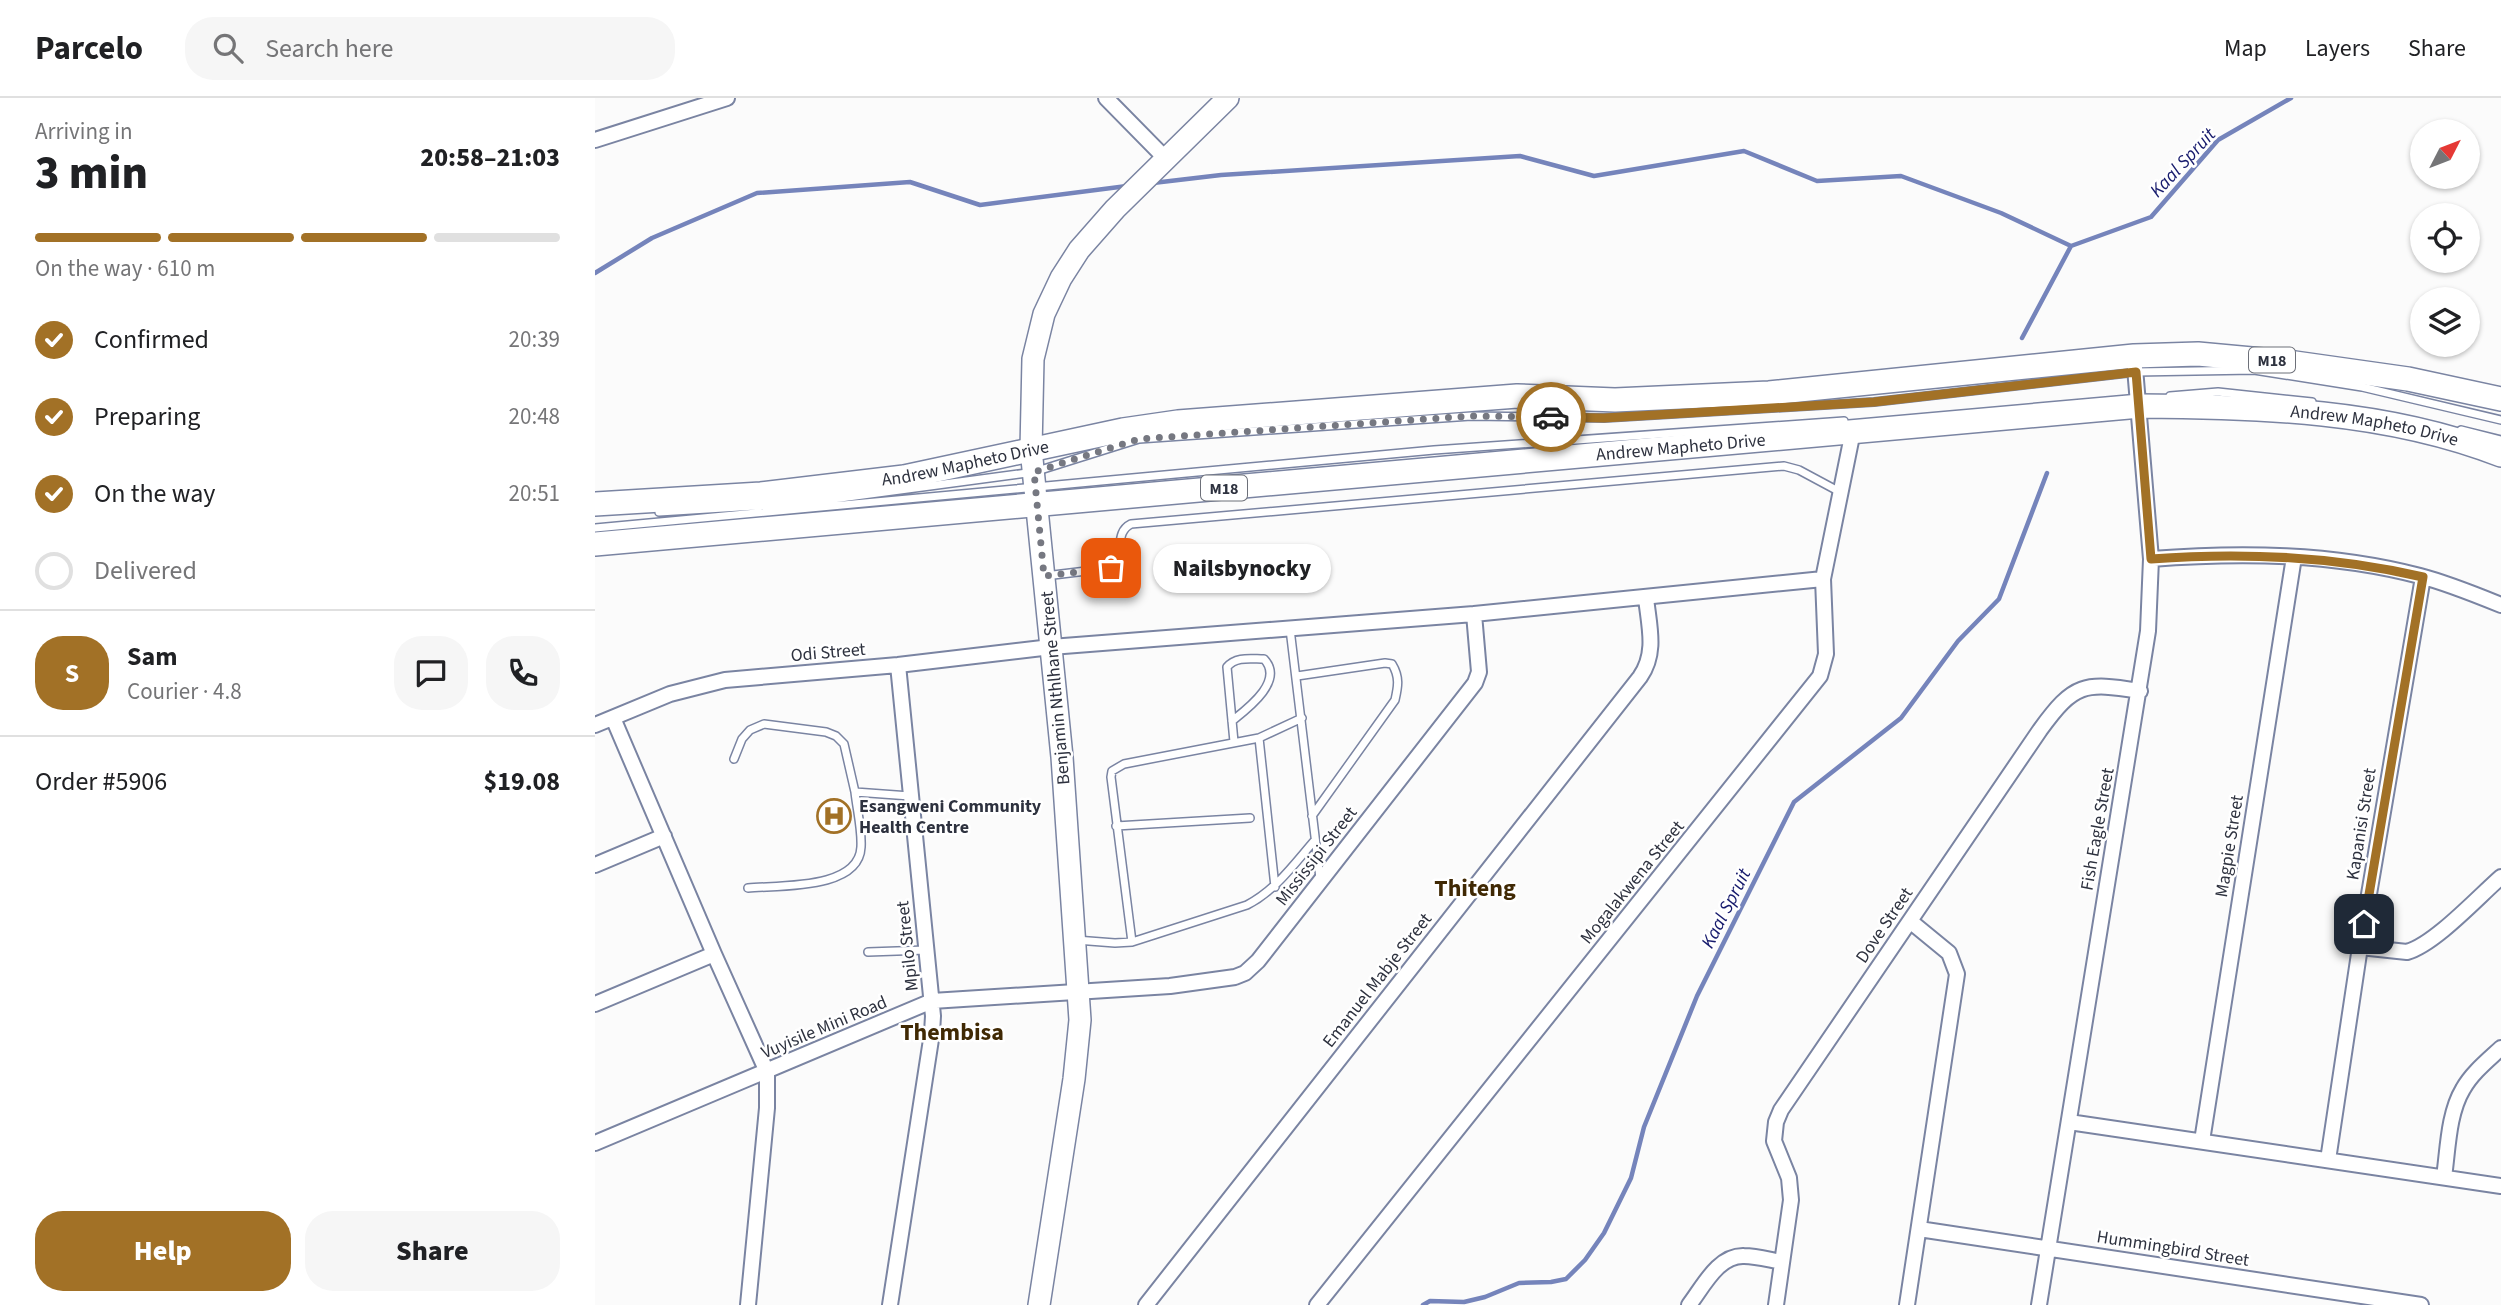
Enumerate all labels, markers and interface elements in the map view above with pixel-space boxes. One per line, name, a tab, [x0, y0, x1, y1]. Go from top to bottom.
search box	[185, 17, 675, 80]
text: Parcelo	[35, 25, 143, 72]
icon: search	[209, 29, 247, 67]
text: Search here	[265, 30, 393, 67]
text: Map	[2224, 31, 2267, 66]
text: Layers	[2305, 31, 2370, 66]
text: Share	[2408, 31, 2466, 66]
text: Arriving in	[35, 115, 133, 148]
north arrow	[2410, 119, 2480, 189]
map controls	[2410, 119, 2480, 357]
water label: Kaal Spruit	[2144, 122, 2223, 204]
text: 20:58–21:03	[420, 139, 560, 176]
text: 3 min	[35, 141, 148, 206]
button: locate	[2410, 203, 2480, 273]
text: On the way · 610 m	[35, 252, 215, 285]
button: layers	[2410, 287, 2480, 357]
icon: check	[35, 321, 73, 359]
text: Confirmed	[94, 321, 209, 358]
text: 20:39	[509, 323, 560, 356]
road number: M18	[2249, 348, 2295, 372]
courier	[1516, 382, 1586, 452]
icon: check	[35, 398, 73, 436]
text: Preparing	[94, 398, 200, 435]
icon: car	[1532, 398, 1570, 436]
street label: Andrew Mapheto Drive	[2290, 399, 2461, 453]
text: 20:48	[509, 400, 560, 433]
street label: Andrew Mapheto Drive	[1595, 427, 1767, 468]
street label: Andrew Mapheto Drive	[880, 434, 1051, 493]
icon: check	[35, 475, 73, 513]
text: On the way	[94, 475, 215, 512]
road number: M18	[1201, 476, 1247, 500]
text: 20:51	[509, 477, 560, 510]
pin	[1081, 538, 1141, 598]
callout: Nailsbynocky	[1153, 544, 1331, 592]
icon: bag	[1092, 549, 1130, 587]
text: Delivered	[94, 552, 197, 589]
text: Nailsbynocky	[1173, 552, 1311, 585]
street label: Benjamin Nthlhane Street	[1035, 590, 1076, 786]
button: chat	[394, 636, 468, 710]
button: phone	[486, 636, 560, 710]
street label: Odi Street	[790, 637, 867, 668]
text: Sam	[127, 638, 177, 675]
text: S	[65, 655, 79, 692]
text: Courier · 4.8	[127, 675, 242, 708]
text: Order #5906	[35, 763, 167, 800]
text: $19.08	[484, 763, 560, 800]
street label: Fish Eagle Street	[2074, 766, 2121, 892]
street label: Kapanisi Street	[2340, 766, 2383, 882]
street label: Magpie Street	[2209, 793, 2250, 899]
place label: Esangweni Community Health Centre	[859, 794, 1042, 840]
hospital icon: Esangweni Community Health Centre	[815, 797, 853, 835]
street label: Mississipi Street	[1270, 801, 1363, 911]
street label: Mogalakwena Street	[1575, 815, 1690, 950]
water label: Kaal Spruit	[1695, 863, 1758, 953]
district label: Thiteng	[1434, 871, 1516, 906]
street label: Dove Street	[1850, 882, 1919, 968]
pin	[2334, 894, 2394, 954]
street label: Mpilo Street	[890, 900, 925, 992]
icon: home	[2345, 905, 2383, 943]
street label: Emanuel Mabje Street	[1317, 908, 1438, 1053]
street label: Vuyisile Mini Road	[757, 990, 891, 1065]
district label: Thembisa	[900, 1015, 1004, 1050]
button: Help	[35, 1211, 291, 1291]
button: Share	[305, 1211, 560, 1291]
street label: Hummingbird Street	[2095, 1224, 2251, 1273]

